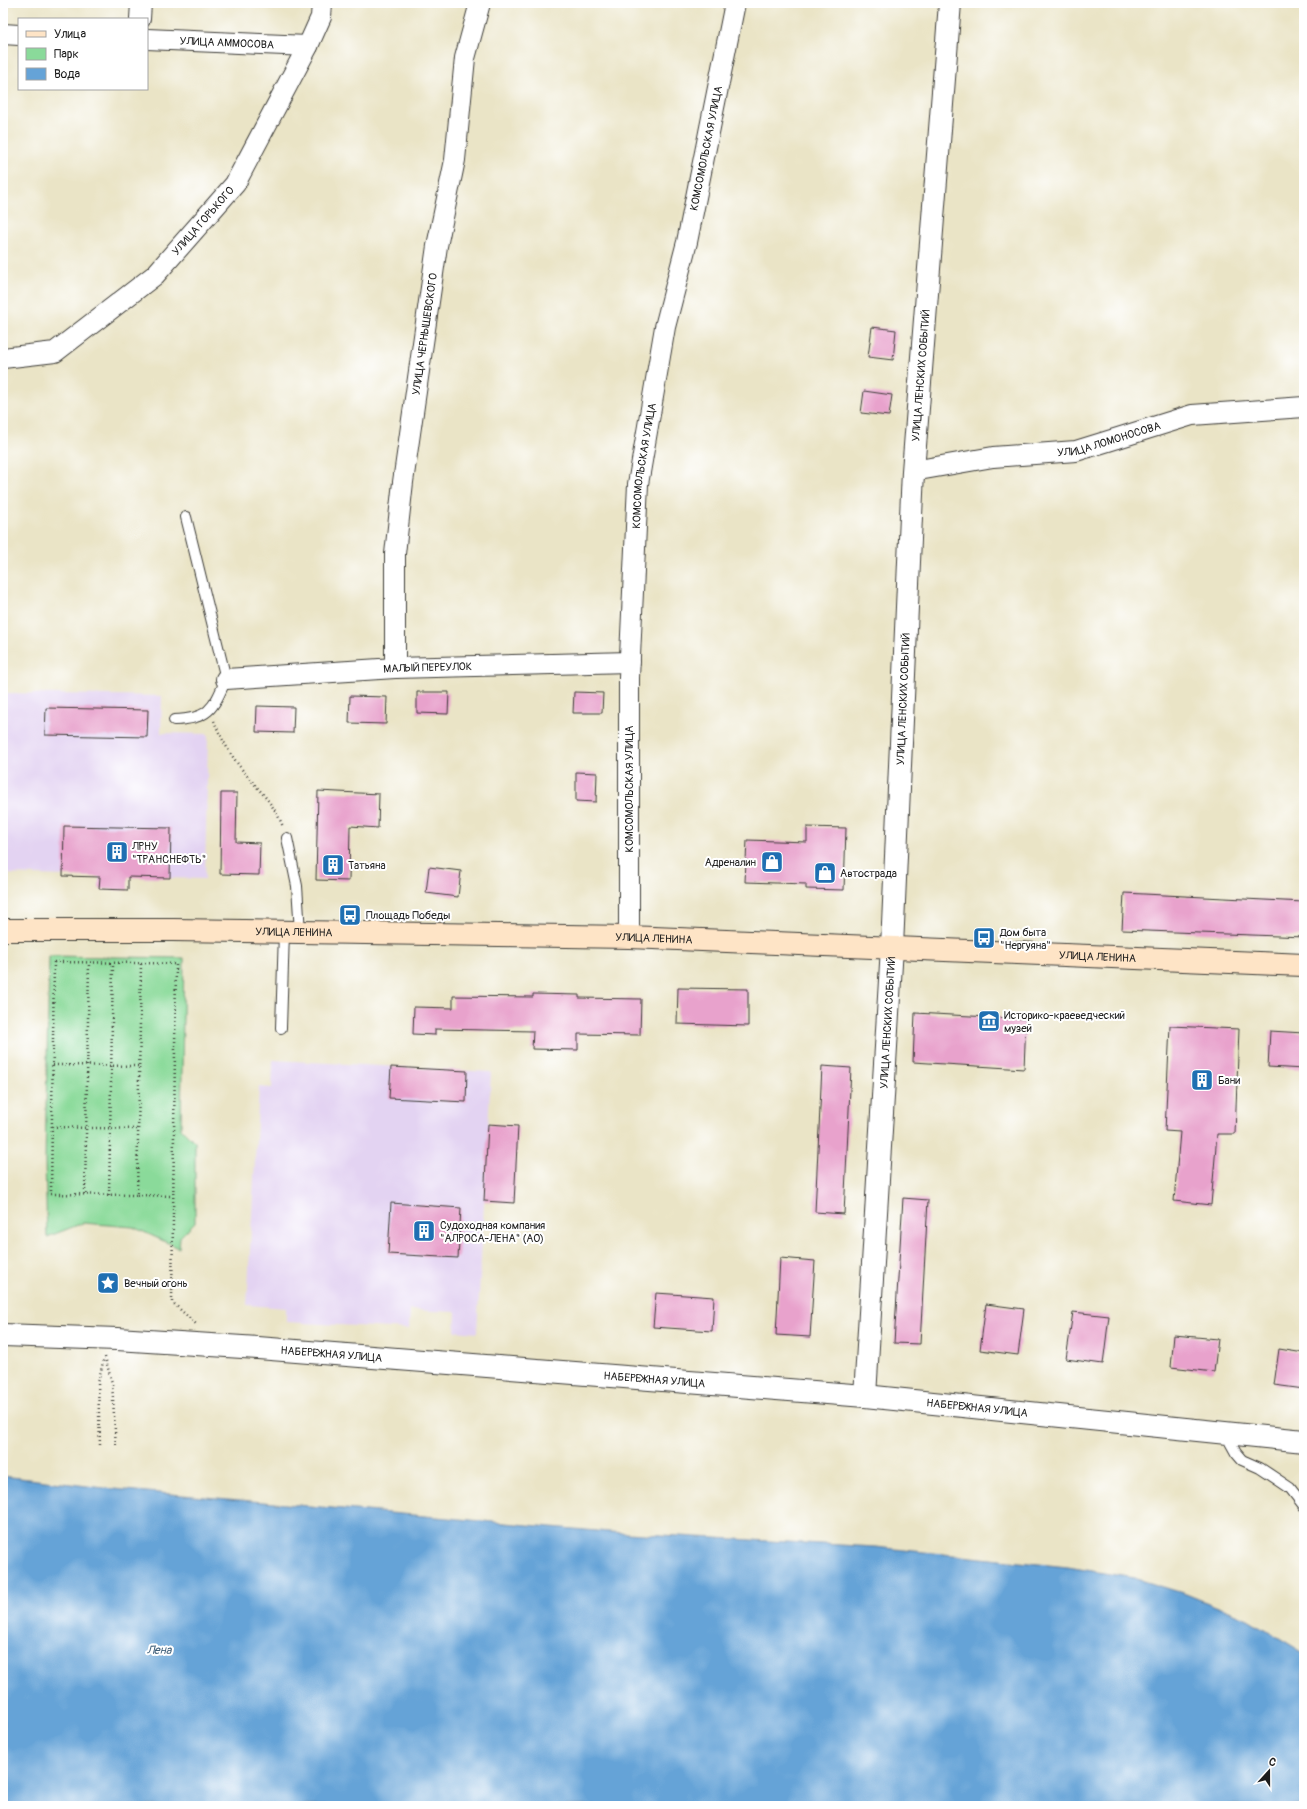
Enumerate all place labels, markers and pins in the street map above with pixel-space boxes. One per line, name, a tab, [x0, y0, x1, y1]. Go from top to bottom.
building icon: ЛРНУ "ТРАНСНЕФТЬ"	[104, 839, 130, 865]
place label: ЛРНУ "ТРАНСНЕФТЬ"	[131, 840, 206, 866]
shop icon: Адреналин	[759, 849, 785, 875]
building icon: Татьяна	[320, 852, 346, 878]
place label: Адреналин	[705, 856, 756, 869]
place label: Татьяна	[348, 859, 386, 872]
shop icon: Автострада	[812, 860, 838, 886]
place label: Автострада	[840, 867, 897, 880]
bus stop icon: Площадь Победы	[337, 902, 363, 928]
place label: Площадь Победы	[366, 909, 450, 922]
bus stop icon: Дом быта "Нергуяна"	[971, 925, 997, 951]
place label: Дом быта "Нергуяна"	[999, 926, 1051, 952]
museum icon: Историко-краеведческий музей	[976, 1008, 1002, 1034]
place label: Историко-краеведческий музей	[1004, 1009, 1125, 1035]
building icon: Бани	[1189, 1067, 1215, 1093]
place label: Бани	[1218, 1074, 1240, 1087]
building icon: Судоходная компания "АЛРОСА-ЛЕНА" (АО)	[411, 1218, 437, 1244]
place label: Судоходная компания "АЛРОСА-ЛЕНА" (АО)	[440, 1219, 545, 1245]
place icon: Вечный огонь	[95, 1270, 121, 1296]
place label: Вечный огонь	[124, 1277, 188, 1290]

